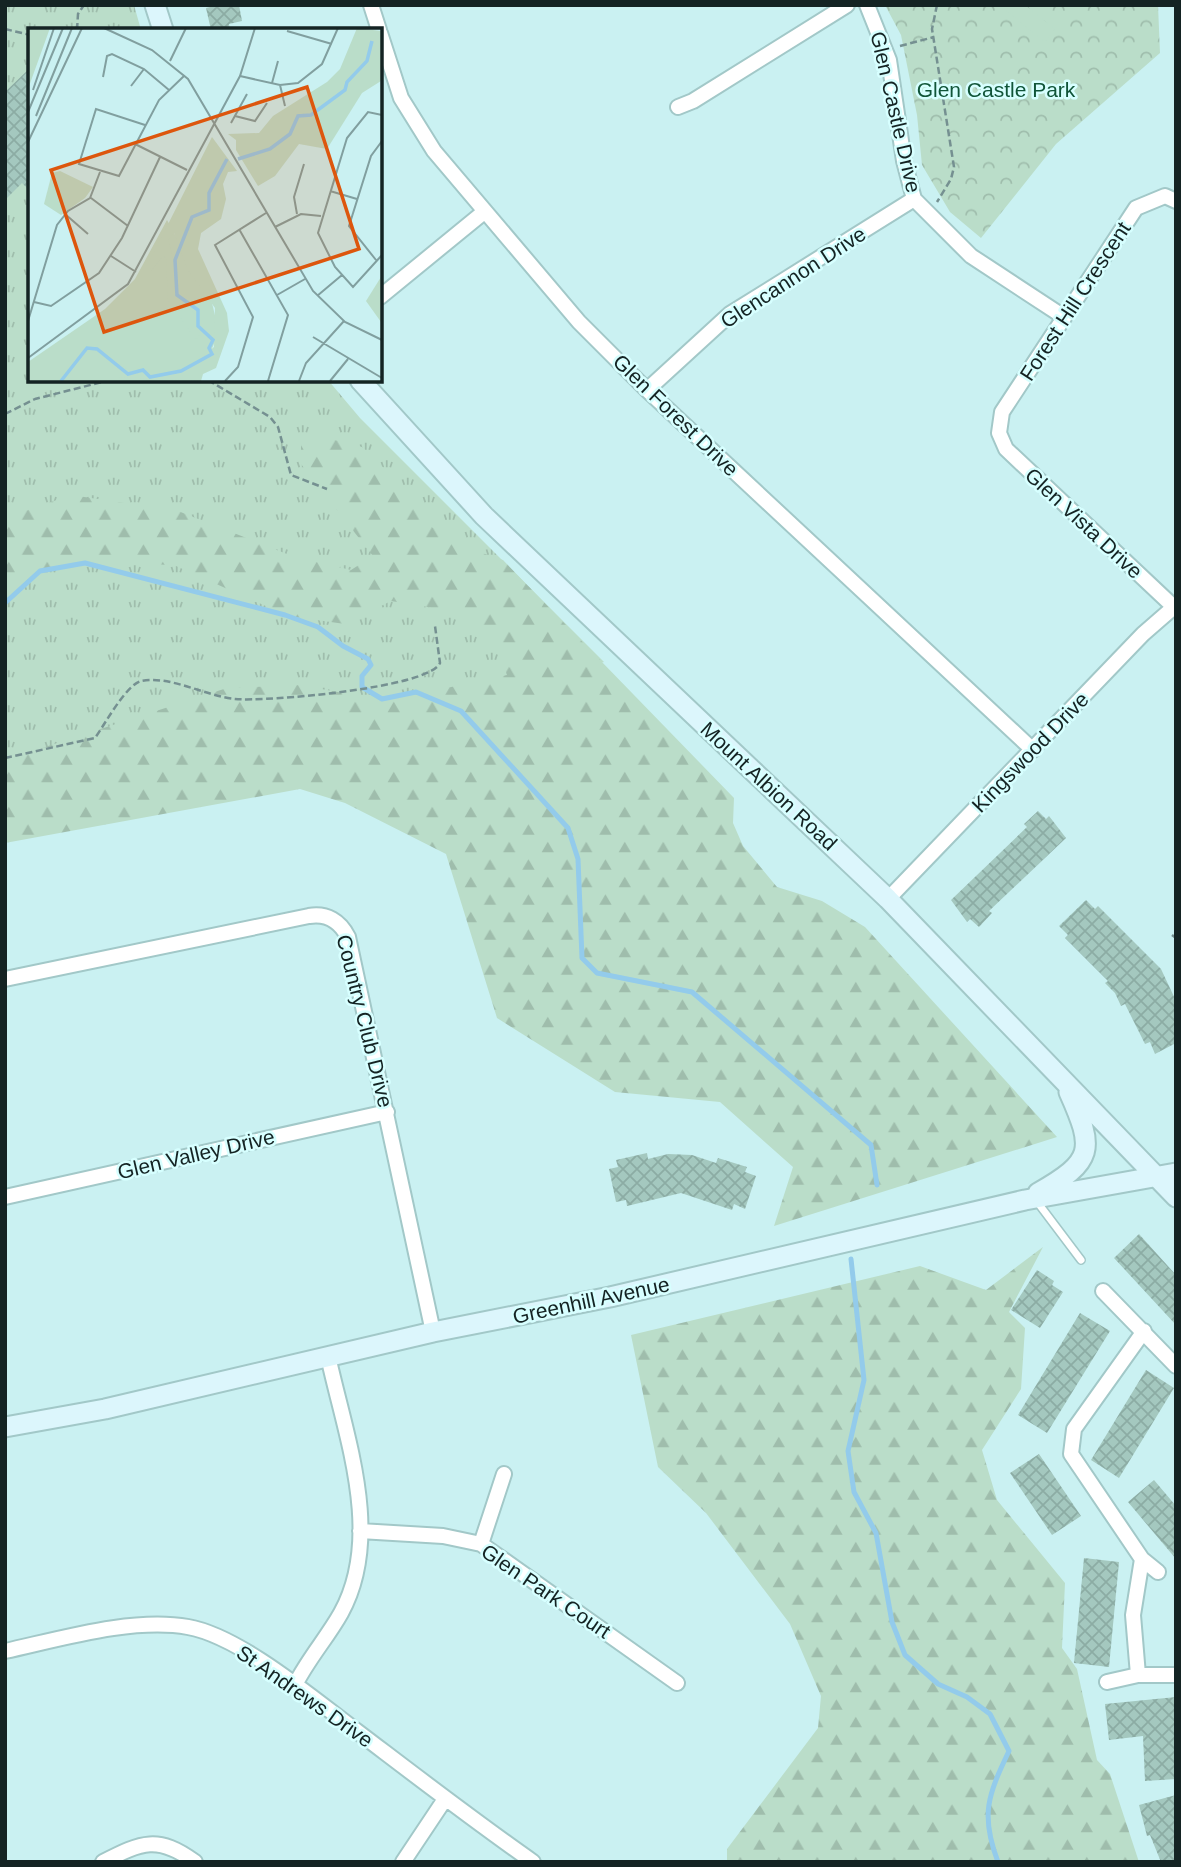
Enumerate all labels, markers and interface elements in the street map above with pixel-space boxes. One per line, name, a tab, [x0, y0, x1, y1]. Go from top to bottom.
inset map	[28, 28, 382, 382]
street label: Glen Castle Drive	[866, 29, 926, 195]
park label: Glen Castle Park	[917, 78, 1076, 101]
street label: Forest Hill Crescent	[1015, 217, 1135, 385]
street label: Glencannon Drive	[716, 222, 870, 332]
street label: Glen Forest Drive	[609, 350, 743, 480]
street label: Glen Vista Drive	[1021, 463, 1147, 583]
street label: Kingswood Drive	[967, 687, 1093, 817]
street label: Mount Albion Road	[696, 717, 842, 855]
street label: Country Club Drive	[332, 932, 398, 1110]
street label: Glen Valley Drive	[115, 1125, 277, 1183]
street label: Greenhill Avenue	[511, 1272, 671, 1328]
street label: Glen Park Court	[477, 1539, 615, 1643]
street label: St Andrews Drive	[232, 1640, 378, 1752]

